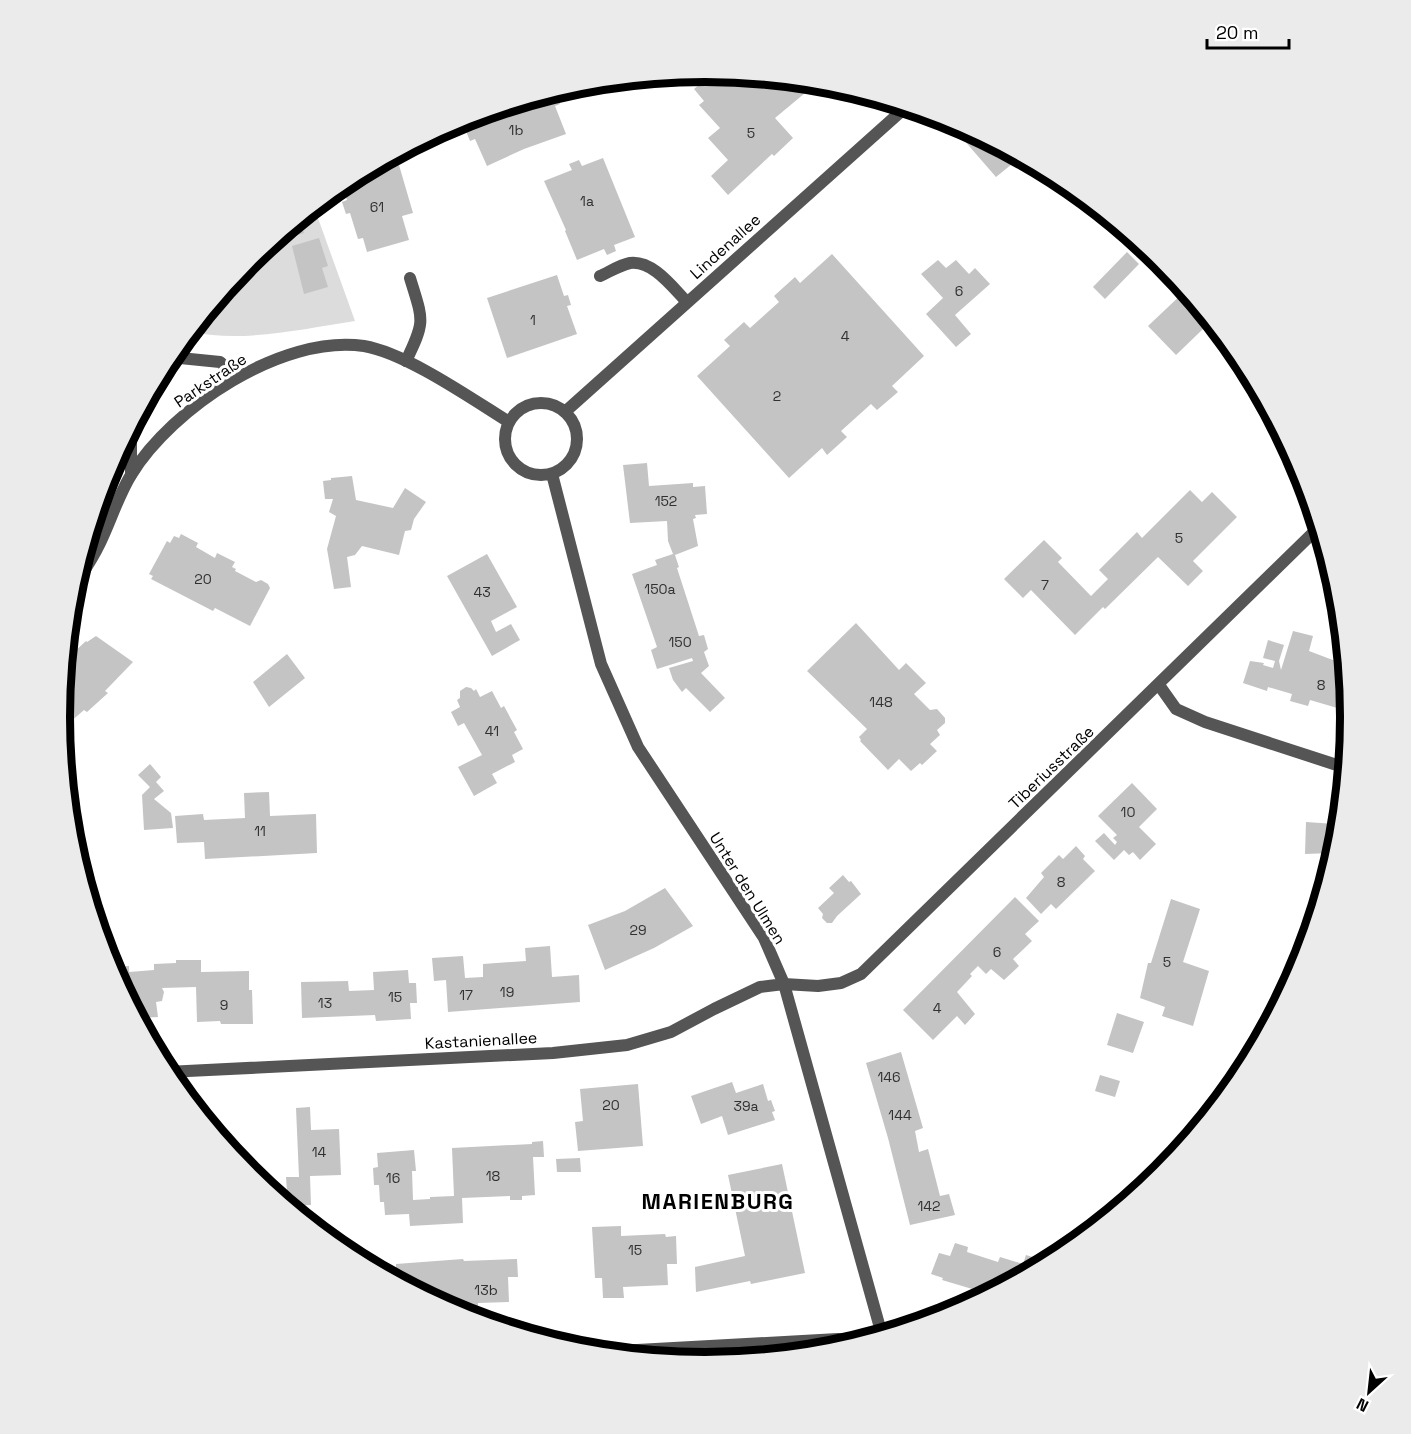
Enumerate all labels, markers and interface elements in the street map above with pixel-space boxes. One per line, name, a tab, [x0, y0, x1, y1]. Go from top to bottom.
scale bar	[1207, 12, 1290, 50]
text: 20 m	[1216, 21, 1259, 44]
house number: 1b	[509, 121, 523, 139]
house number: 5	[747, 124, 755, 142]
house number: 1a	[580, 192, 594, 210]
house number: 61	[370, 198, 384, 216]
street label: Lindenallee	[686, 209, 765, 284]
house number: 6	[955, 282, 963, 300]
house number: 1	[530, 311, 536, 329]
house number: 4	[841, 327, 850, 345]
street label: Parkstraße	[170, 348, 251, 412]
house number: 2	[773, 387, 781, 405]
house number: 152	[655, 492, 677, 510]
house number: 5	[1175, 529, 1183, 547]
house number: 20	[194, 570, 212, 588]
house number: 7	[1041, 576, 1049, 594]
house number: 150a	[644, 580, 676, 598]
house number: 43	[473, 583, 491, 601]
house number: 150	[668, 633, 692, 651]
house number: 8	[1317, 676, 1326, 694]
house number: 148	[869, 693, 893, 711]
street label: Tiberiusstraße	[1004, 721, 1099, 814]
house number: 41	[485, 722, 499, 740]
house number: 10	[1121, 803, 1135, 821]
house number: 11	[254, 822, 266, 840]
street label: Unter den Ulmen	[705, 828, 790, 948]
house number: 8	[1057, 873, 1066, 891]
house number: 29	[630, 921, 646, 939]
house number: 6	[993, 943, 1001, 961]
house number: 5	[1163, 953, 1171, 971]
house number: 19	[500, 983, 514, 1001]
house number: 17	[459, 986, 473, 1004]
house number: 15	[388, 988, 402, 1006]
house number: 13	[318, 994, 332, 1012]
house number: 9	[220, 996, 228, 1014]
house number: 4	[933, 999, 942, 1017]
street label: Kastanienallee	[424, 1027, 538, 1054]
house number: 146	[877, 1068, 901, 1086]
house number: 20	[602, 1096, 620, 1114]
house number: 39a	[733, 1097, 759, 1115]
house number: 144	[888, 1106, 912, 1124]
house number: 14	[312, 1143, 327, 1161]
house number: 18	[486, 1167, 501, 1185]
house number: 16	[386, 1169, 400, 1187]
district label: MARIENBURG	[642, 1187, 794, 1215]
house number: 142	[917, 1197, 941, 1215]
house number: 15	[628, 1241, 642, 1259]
house number: 13b	[474, 1281, 498, 1299]
north arrow	[1339, 1362, 1399, 1422]
text: N	[1353, 1393, 1372, 1417]

